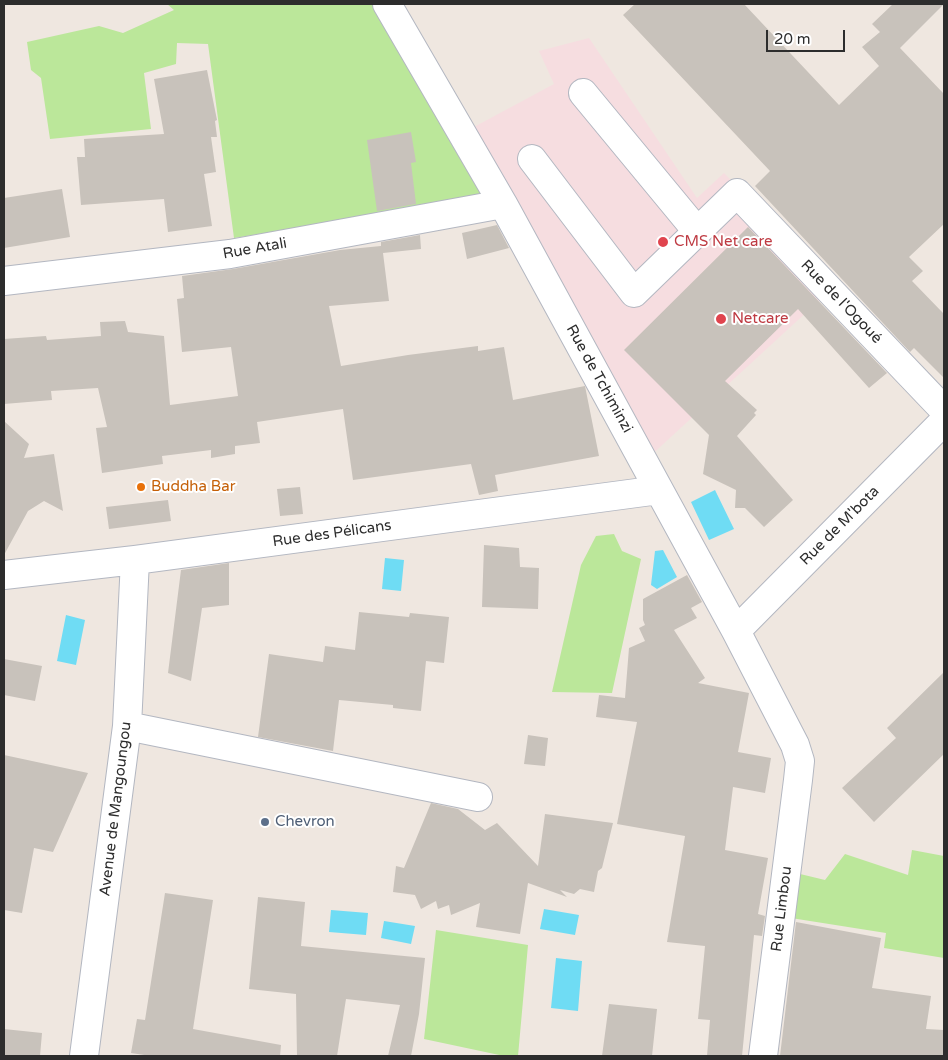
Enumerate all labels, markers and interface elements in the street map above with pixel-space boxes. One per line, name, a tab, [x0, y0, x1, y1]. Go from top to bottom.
scale bar	[768, 20, 847, 52]
text: 20 m	[774, 30, 811, 48]
place label: CMS Net care	[674, 233, 772, 251]
street label: Rue Atali	[222, 235, 288, 263]
marker: CMS Net care	[656, 235, 670, 249]
street label: Rue de l'Ogoué	[797, 256, 885, 348]
place label: Netcare	[732, 310, 788, 328]
marker: Netcare	[714, 312, 728, 326]
street label: Rue de Tchiminzi	[562, 322, 636, 436]
place label: Buddha Bar	[151, 478, 235, 496]
marker: Buddha Bar	[135, 481, 147, 493]
street label: Rue de M'bota	[797, 483, 883, 569]
street label: Rue des Pélicans	[271, 517, 393, 551]
street label: Avenue de Mangoungou	[96, 721, 136, 897]
place label: Chevron	[275, 813, 335, 831]
marker: Chevron	[259, 816, 271, 828]
street label: Rue Limbou	[768, 865, 796, 953]

